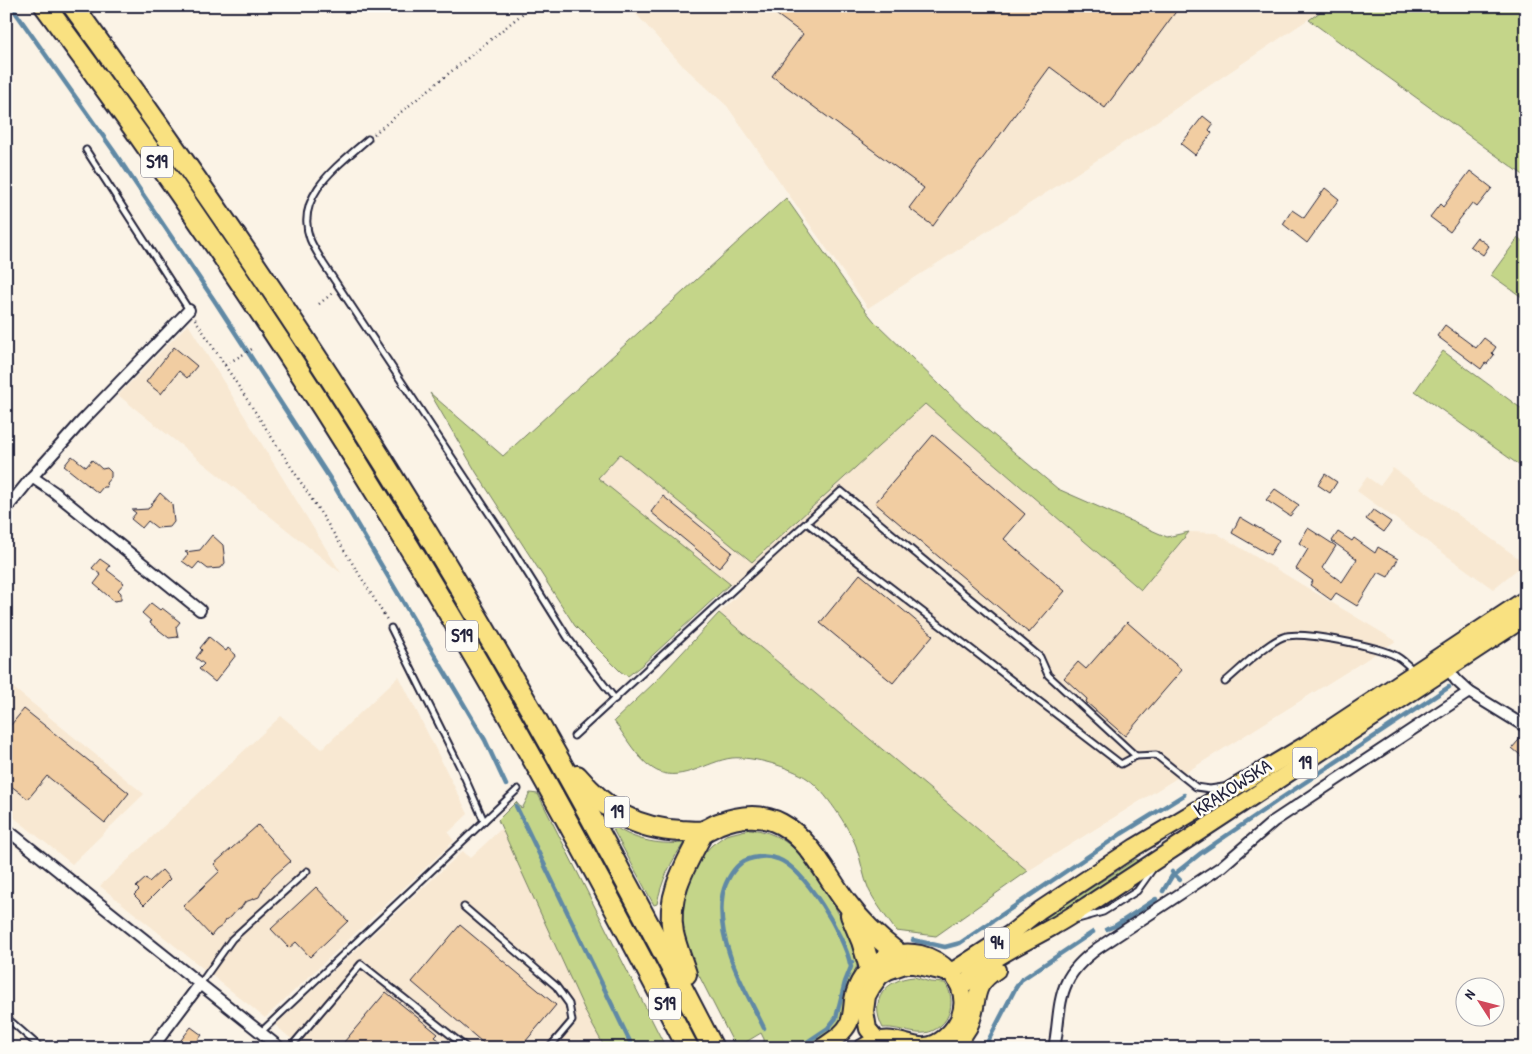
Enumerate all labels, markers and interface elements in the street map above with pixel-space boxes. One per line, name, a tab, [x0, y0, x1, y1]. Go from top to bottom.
road number: S19	[141, 146, 173, 178]
road number: S19	[446, 620, 478, 652]
road number: 19	[1292, 748, 1318, 778]
street label: KRAKOWSKA	[1188, 752, 1276, 822]
road number: 19	[604, 796, 630, 828]
road number: 94	[984, 928, 1010, 958]
north arrow	[1454, 976, 1504, 1026]
text: N	[1459, 985, 1479, 1003]
road number: S19	[649, 989, 681, 1020]

